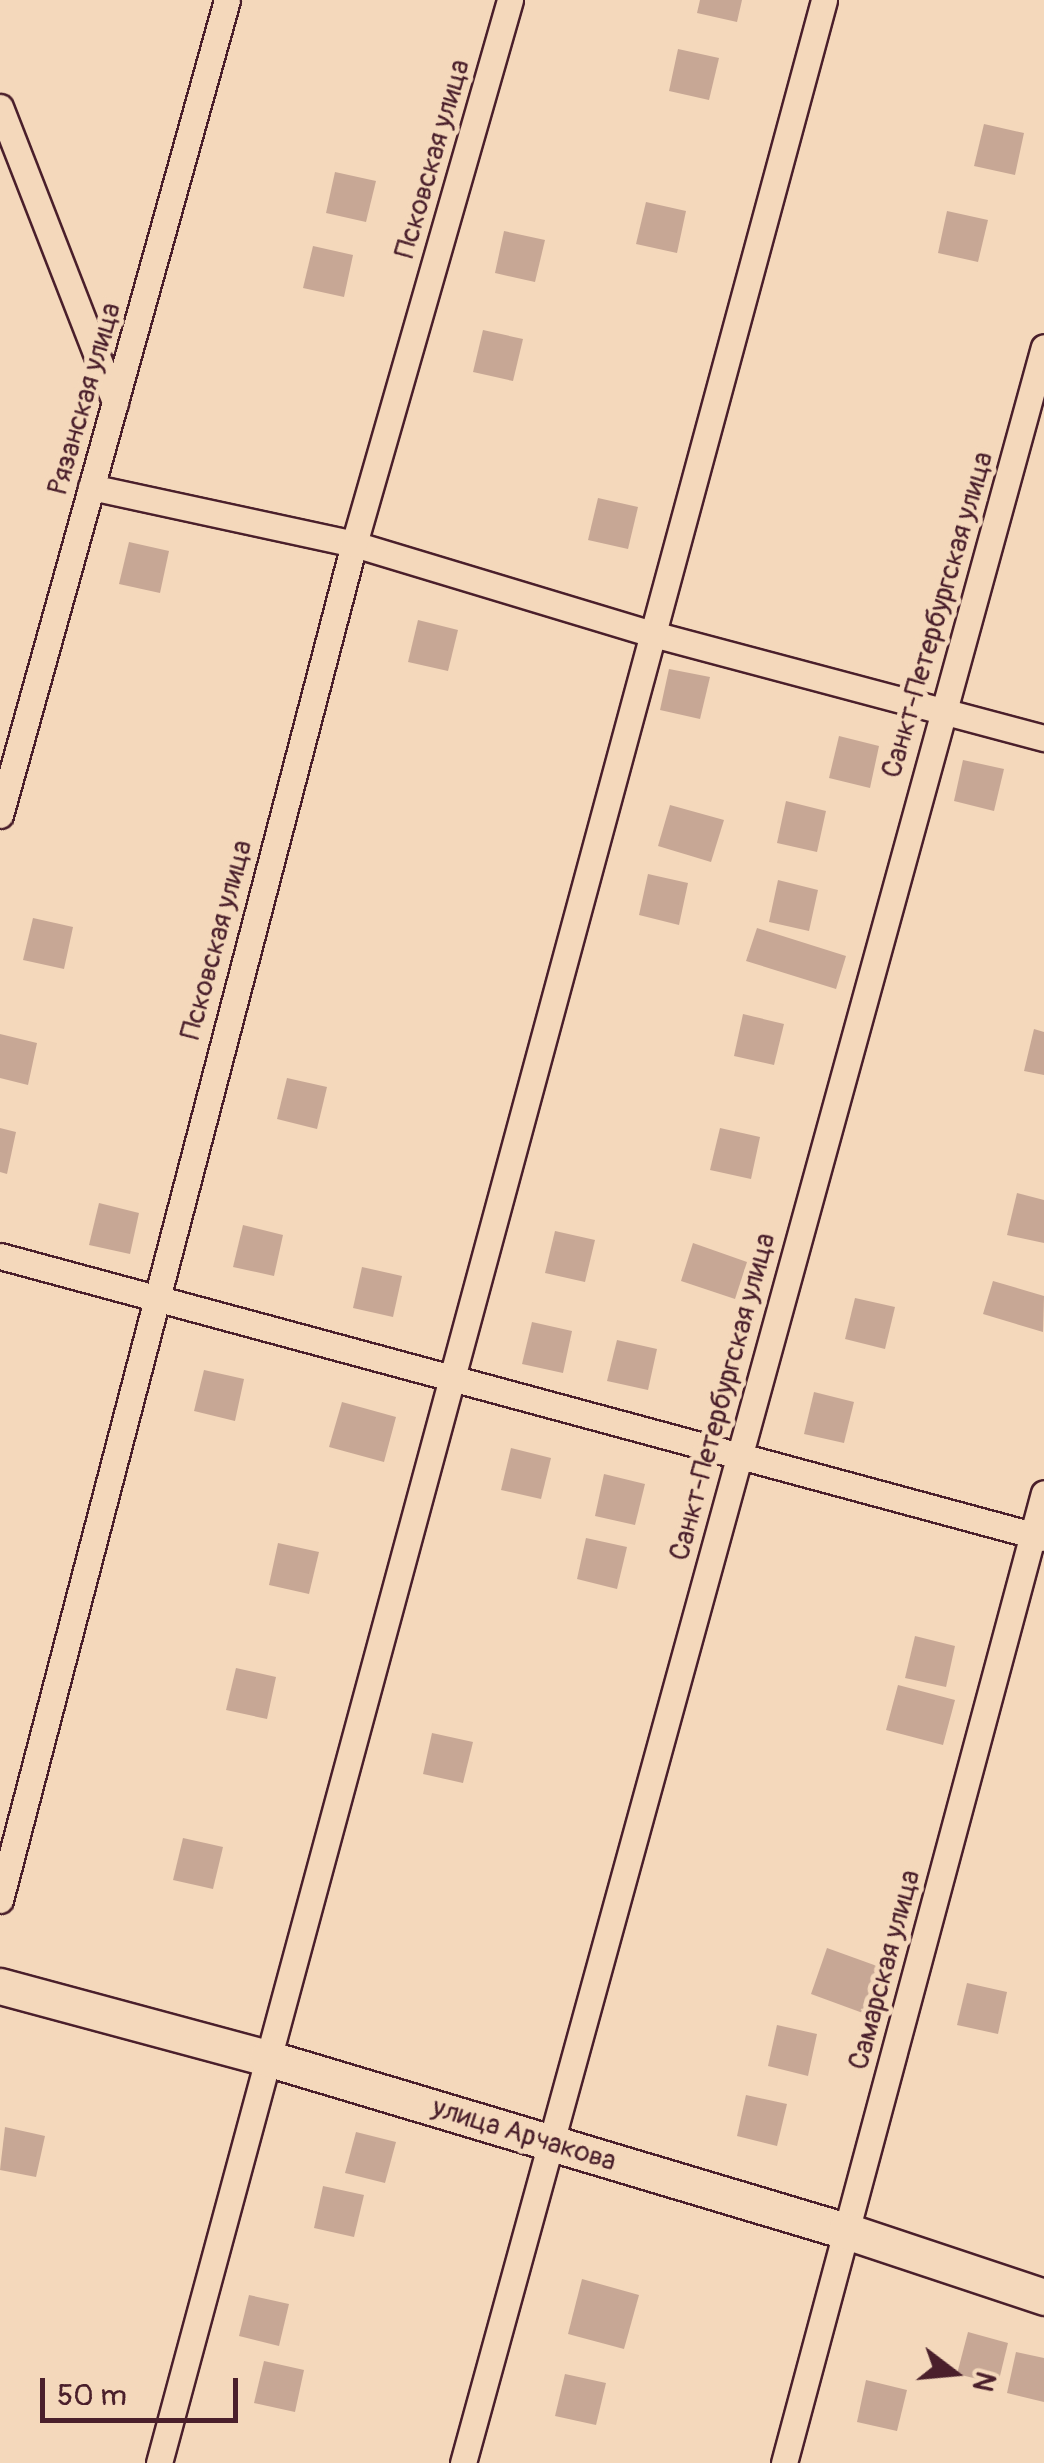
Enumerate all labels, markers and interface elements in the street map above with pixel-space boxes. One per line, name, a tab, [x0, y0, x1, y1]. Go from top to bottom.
street label: Псковская улица	[389, 56, 477, 262]
street label: Рязанская улица	[42, 299, 128, 499]
street label: Санкт-Петербургская улица	[875, 448, 1001, 782]
street label: Псковская улица	[174, 837, 260, 1043]
street label: Санкт-Петербургская улица	[663, 1230, 783, 1564]
street label: Самарская улица	[842, 1866, 928, 2074]
street label: улица Арчакова	[428, 2091, 620, 2179]
north arrow	[904, 2323, 1004, 2423]
scale bar	[45, 2358, 242, 2420]
text: N	[964, 2367, 1003, 2395]
text: 50 m	[57, 2377, 127, 2414]

